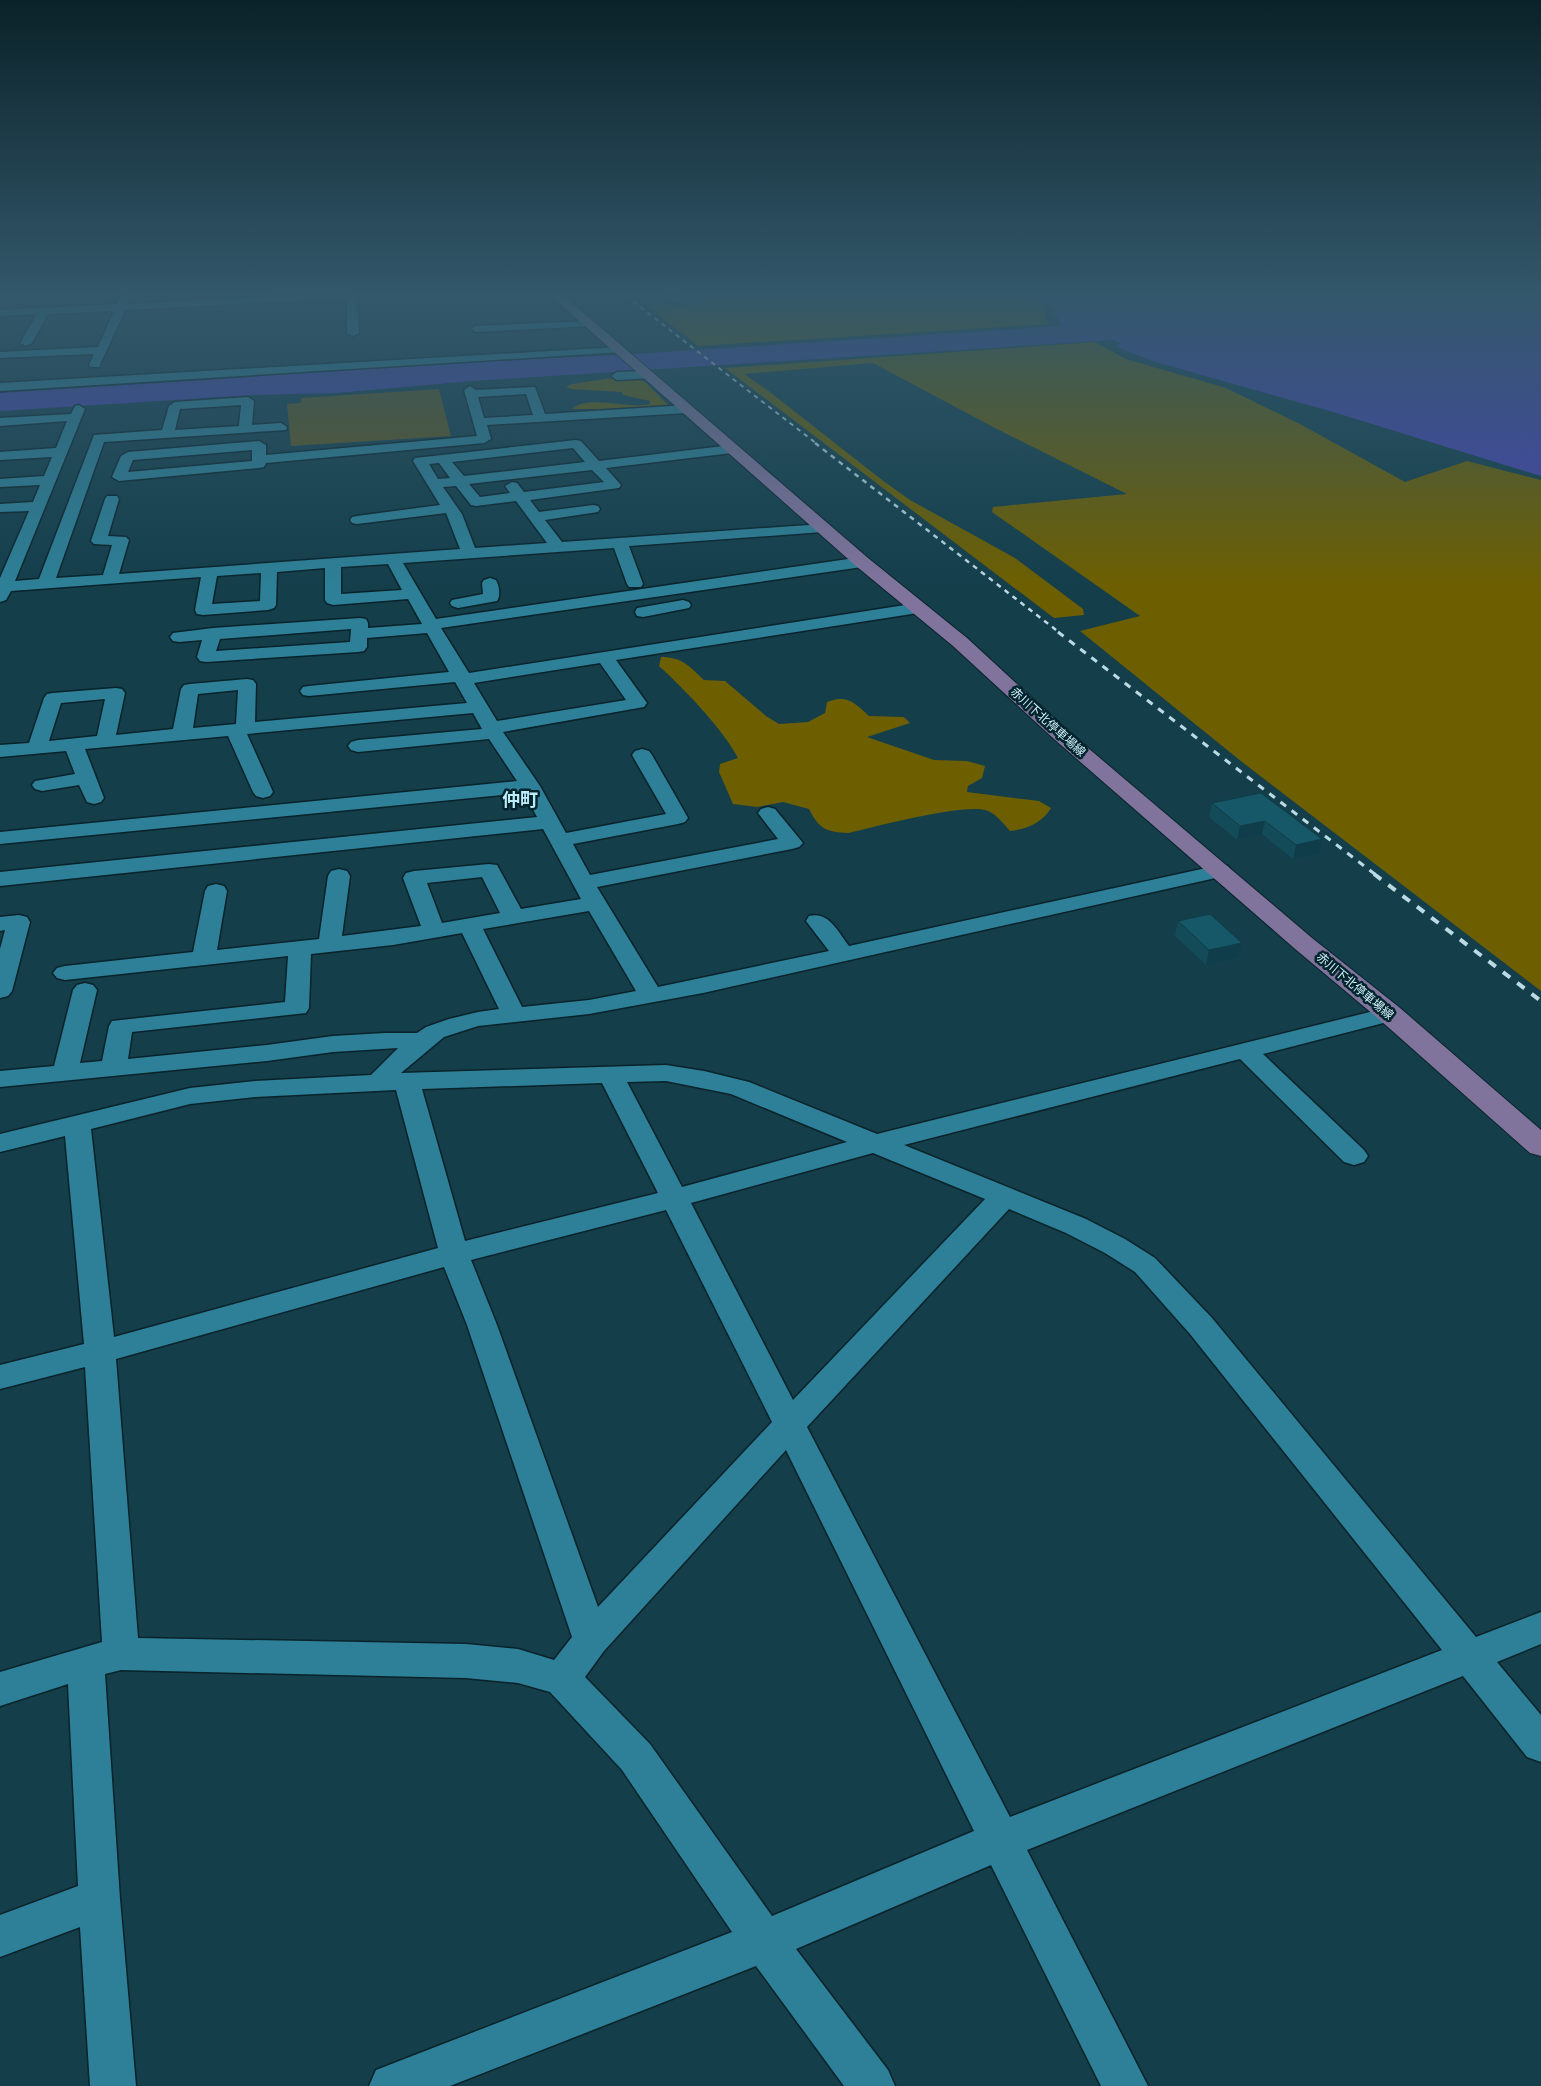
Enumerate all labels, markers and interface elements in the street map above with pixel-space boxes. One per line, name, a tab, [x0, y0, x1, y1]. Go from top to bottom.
street label: 赤川下北停車場線	[1008, 685, 1088, 759]
district label: 仲町	[502, 789, 538, 811]
street label: 赤川下北停車場線	[1314, 950, 1396, 1022]

